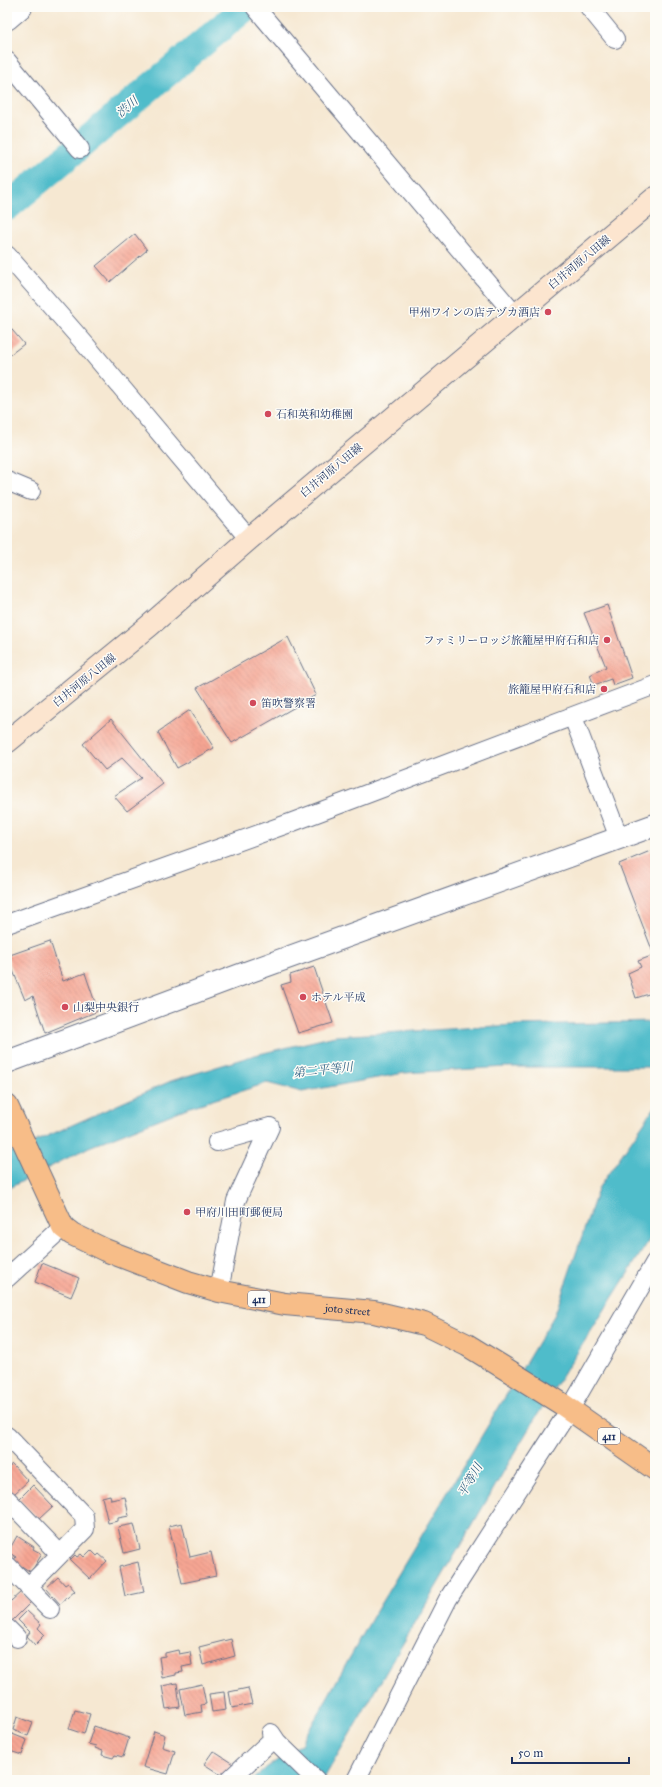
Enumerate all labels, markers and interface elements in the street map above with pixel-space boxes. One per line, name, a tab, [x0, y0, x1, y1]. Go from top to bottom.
water label: 渋川	[113, 93, 142, 120]
street label: 白井河原八田線	[546, 233, 613, 292]
place label: 甲州ワインの店テヅカ酒店	[408, 306, 540, 319]
marker: 甲州ワインの店テヅカ酒店	[543, 307, 553, 317]
place label: 石和英和幼稚園	[276, 408, 353, 421]
marker: 石和英和幼稚園	[263, 409, 273, 419]
street label: 白井河原八田線	[298, 441, 365, 500]
place label: ファミリーロッジ旅籠屋甲府石和店	[423, 634, 599, 647]
marker: ファミリーロッジ旅籠屋甲府石和店	[602, 635, 612, 645]
street label: 白井河原八田線	[50, 651, 118, 710]
place label: 旅籠屋甲府石和店	[508, 683, 596, 696]
marker: 旅籠屋甲府石和店	[599, 684, 609, 694]
place label: 笛吹警察署	[261, 697, 316, 710]
marker: 笛吹警察署	[248, 698, 258, 708]
place label: ホテル平成	[311, 991, 365, 1004]
marker: ホテル平成	[298, 992, 308, 1002]
place label: 山梨中央銀行	[73, 1001, 139, 1014]
marker: 山梨中央銀行	[60, 1002, 70, 1012]
water label: 第二平等川	[292, 1060, 356, 1080]
place label: 甲府川田町郵便局	[195, 1206, 283, 1219]
marker: 甲府川田町郵便局	[182, 1207, 192, 1217]
road number: 411	[248, 1291, 270, 1307]
street label: joto street	[323, 1301, 371, 1319]
road number: 411	[598, 1428, 620, 1444]
water label: 平等川	[455, 1459, 486, 1499]
scale bar	[512, 1739, 629, 1765]
text: 50 m	[518, 1746, 543, 1760]

